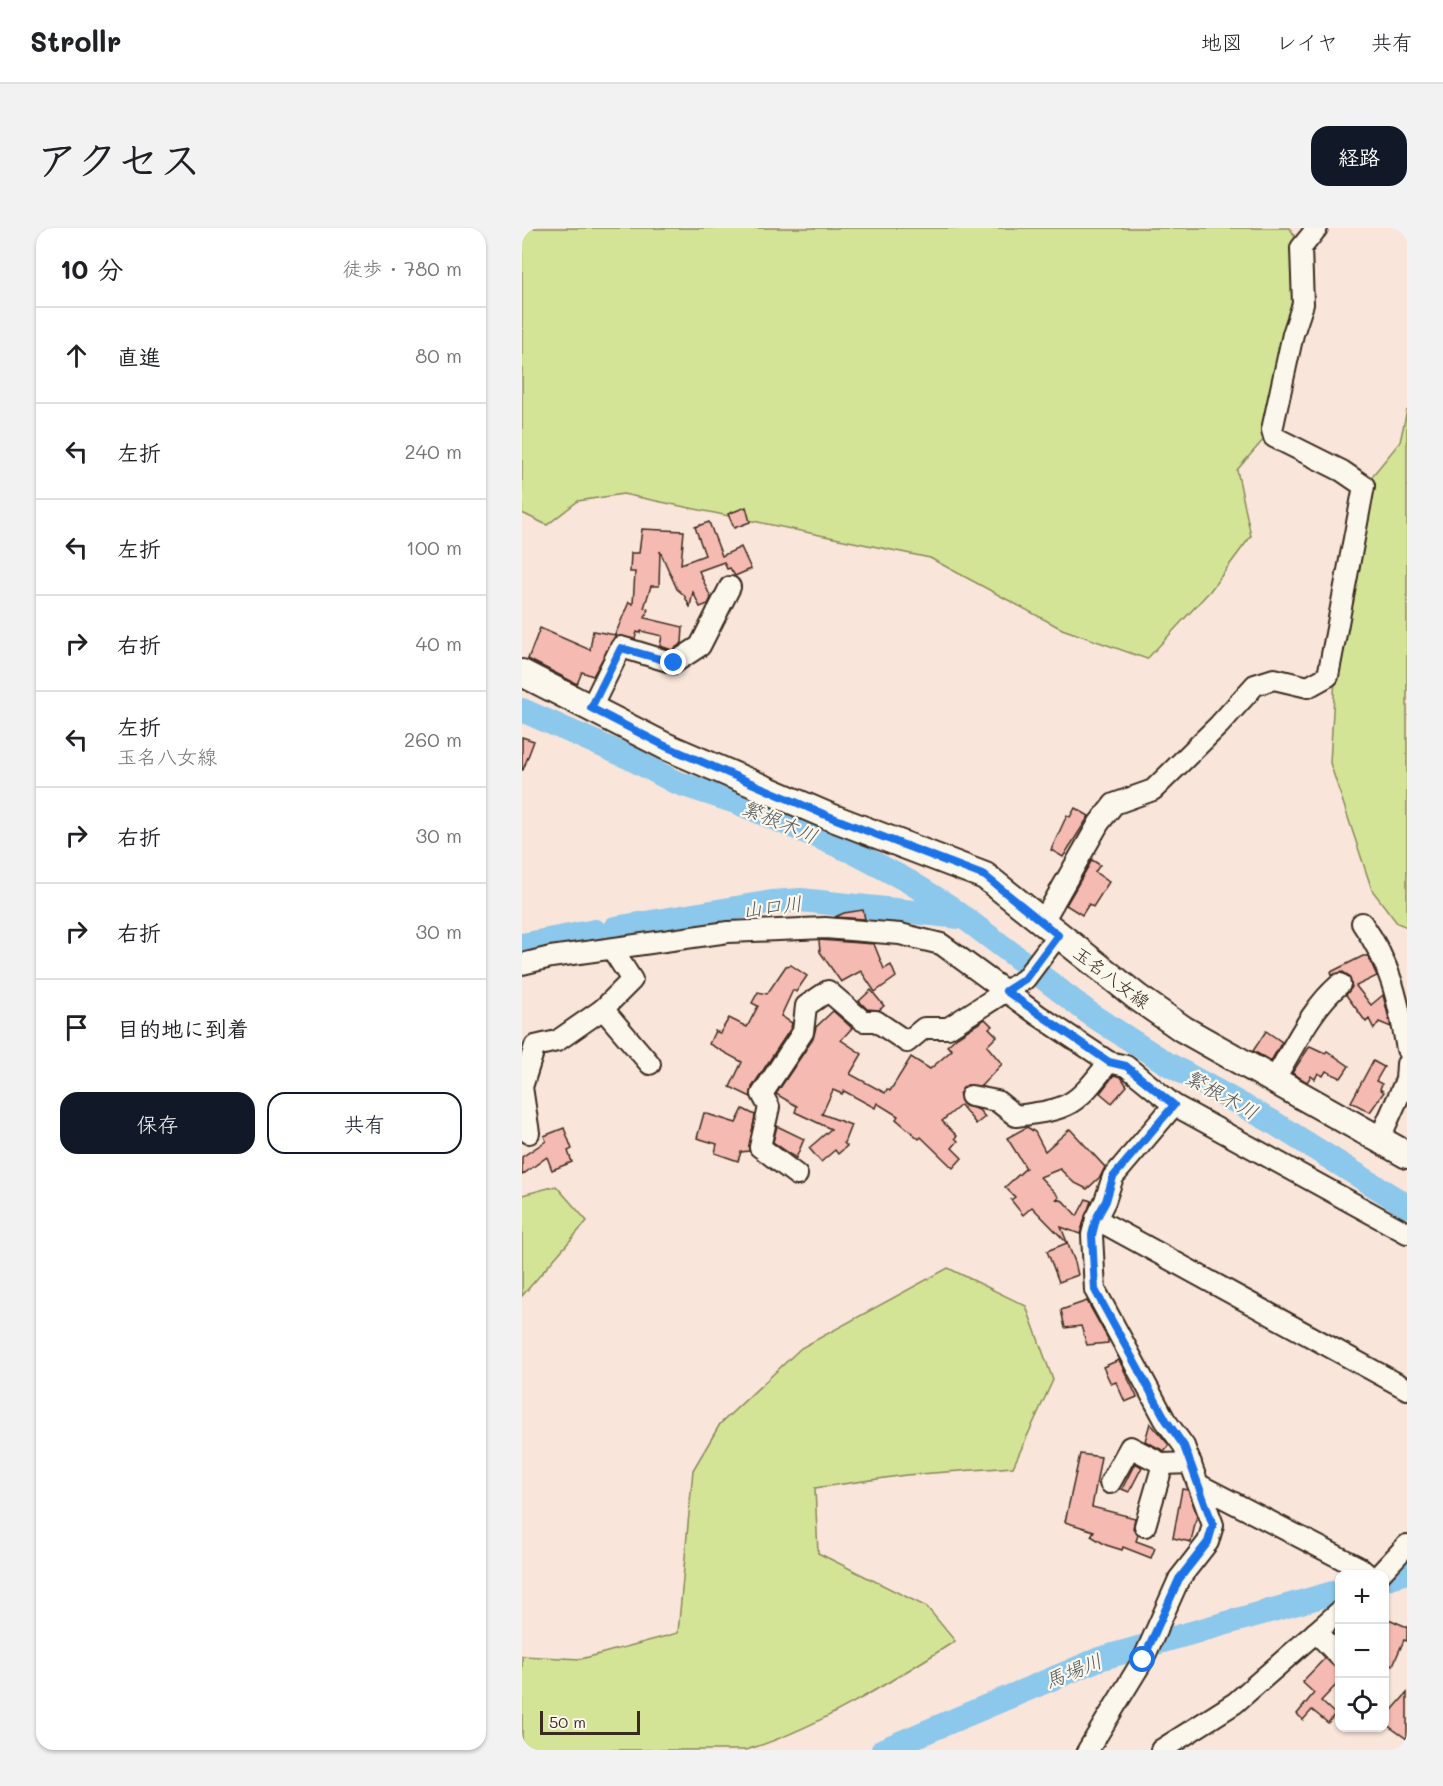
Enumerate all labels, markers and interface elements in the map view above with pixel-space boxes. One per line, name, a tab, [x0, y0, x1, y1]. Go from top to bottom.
text: Strollr	[30, 23, 121, 59]
text: 地図	[1201, 28, 1243, 55]
text: レイヤ	[1276, 28, 1338, 55]
text: 共有	[1371, 28, 1413, 55]
button: 経路	[1311, 126, 1407, 186]
text: アクセス	[36, 131, 201, 186]
text: 10 分	[60, 252, 124, 286]
text: 徒歩 · 780 m	[343, 255, 462, 281]
icon: ahead	[60, 339, 93, 372]
text: 直進	[117, 342, 161, 371]
text: 80 m	[415, 342, 462, 368]
icon: left	[60, 435, 93, 468]
text: 左折	[117, 438, 161, 467]
text: 240 m	[404, 438, 462, 464]
icon: left	[60, 531, 93, 564]
text: 左折	[117, 534, 161, 563]
text: 100 m	[406, 534, 462, 560]
icon: right	[60, 627, 93, 660]
text: 右折	[117, 630, 161, 659]
text: 40 m	[416, 630, 462, 656]
route end	[660, 649, 686, 675]
text: 左折	[117, 712, 161, 741]
icon: left	[60, 723, 93, 756]
text: 260 m	[404, 726, 462, 752]
text: 玉名八女線	[117, 743, 217, 769]
water label: 繁根木川	[738, 793, 822, 849]
icon: right	[60, 819, 93, 852]
text: 右折	[117, 822, 161, 851]
text: 30 m	[416, 822, 462, 848]
water label: 山口川	[741, 889, 803, 923]
icon: right	[60, 915, 93, 948]
text: 右折	[117, 918, 161, 947]
text: 30 m	[416, 918, 462, 944]
street label: 玉名八女線	[1069, 940, 1155, 1014]
icon: arrive	[60, 1011, 93, 1044]
text: 目的地に到着	[117, 1014, 249, 1043]
water label: 繁根木川	[1181, 1063, 1263, 1125]
button: 保存	[60, 1092, 255, 1154]
button: 共有	[267, 1092, 462, 1154]
map controls	[1335, 1570, 1389, 1732]
button: +	[1335, 1570, 1389, 1624]
button: −	[1335, 1624, 1389, 1678]
route start	[1129, 1646, 1155, 1672]
water label: 馬場川	[1040, 1647, 1106, 1693]
button: locate	[1335, 1678, 1389, 1732]
scale bar	[540, 1708, 640, 1736]
text: 50 m	[549, 1711, 586, 1732]

